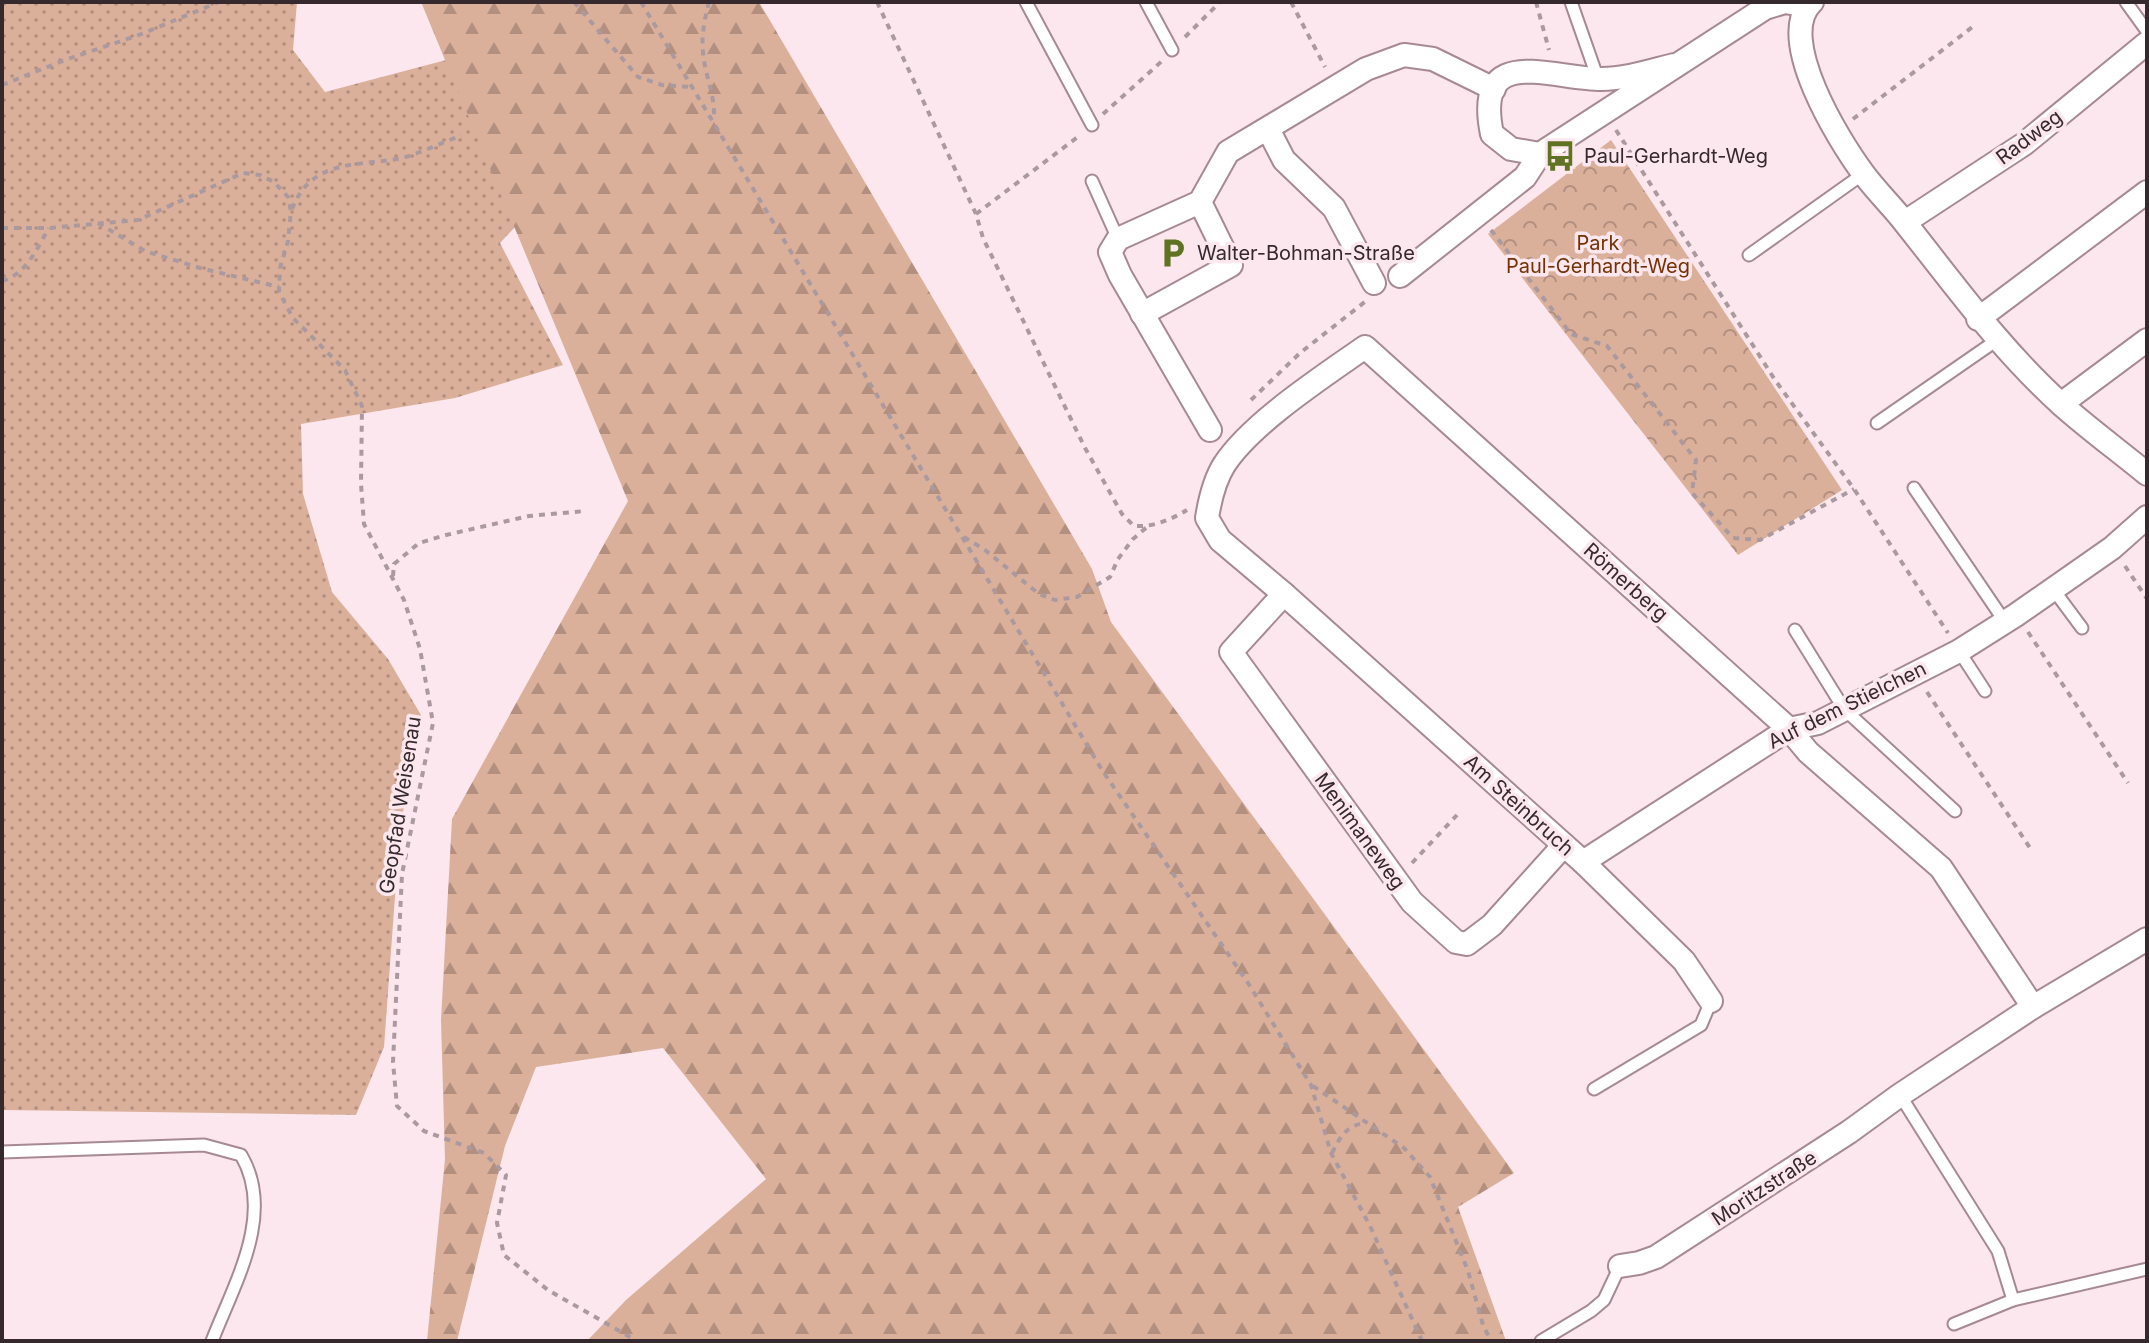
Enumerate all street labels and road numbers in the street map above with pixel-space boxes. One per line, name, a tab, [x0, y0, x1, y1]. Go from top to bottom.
street label: Radweg	[1991, 104, 2067, 170]
street label: Römerberg	[1579, 538, 1673, 626]
street label: Auf dem Stielchen	[1764, 656, 1930, 754]
street label: Geopfad Weisenau	[374, 715, 426, 895]
street label: Am Steinbruch	[1459, 749, 1579, 861]
street label: Menimaneweg	[1310, 768, 1410, 894]
street label: Moritzstraße	[1707, 1145, 1821, 1231]

